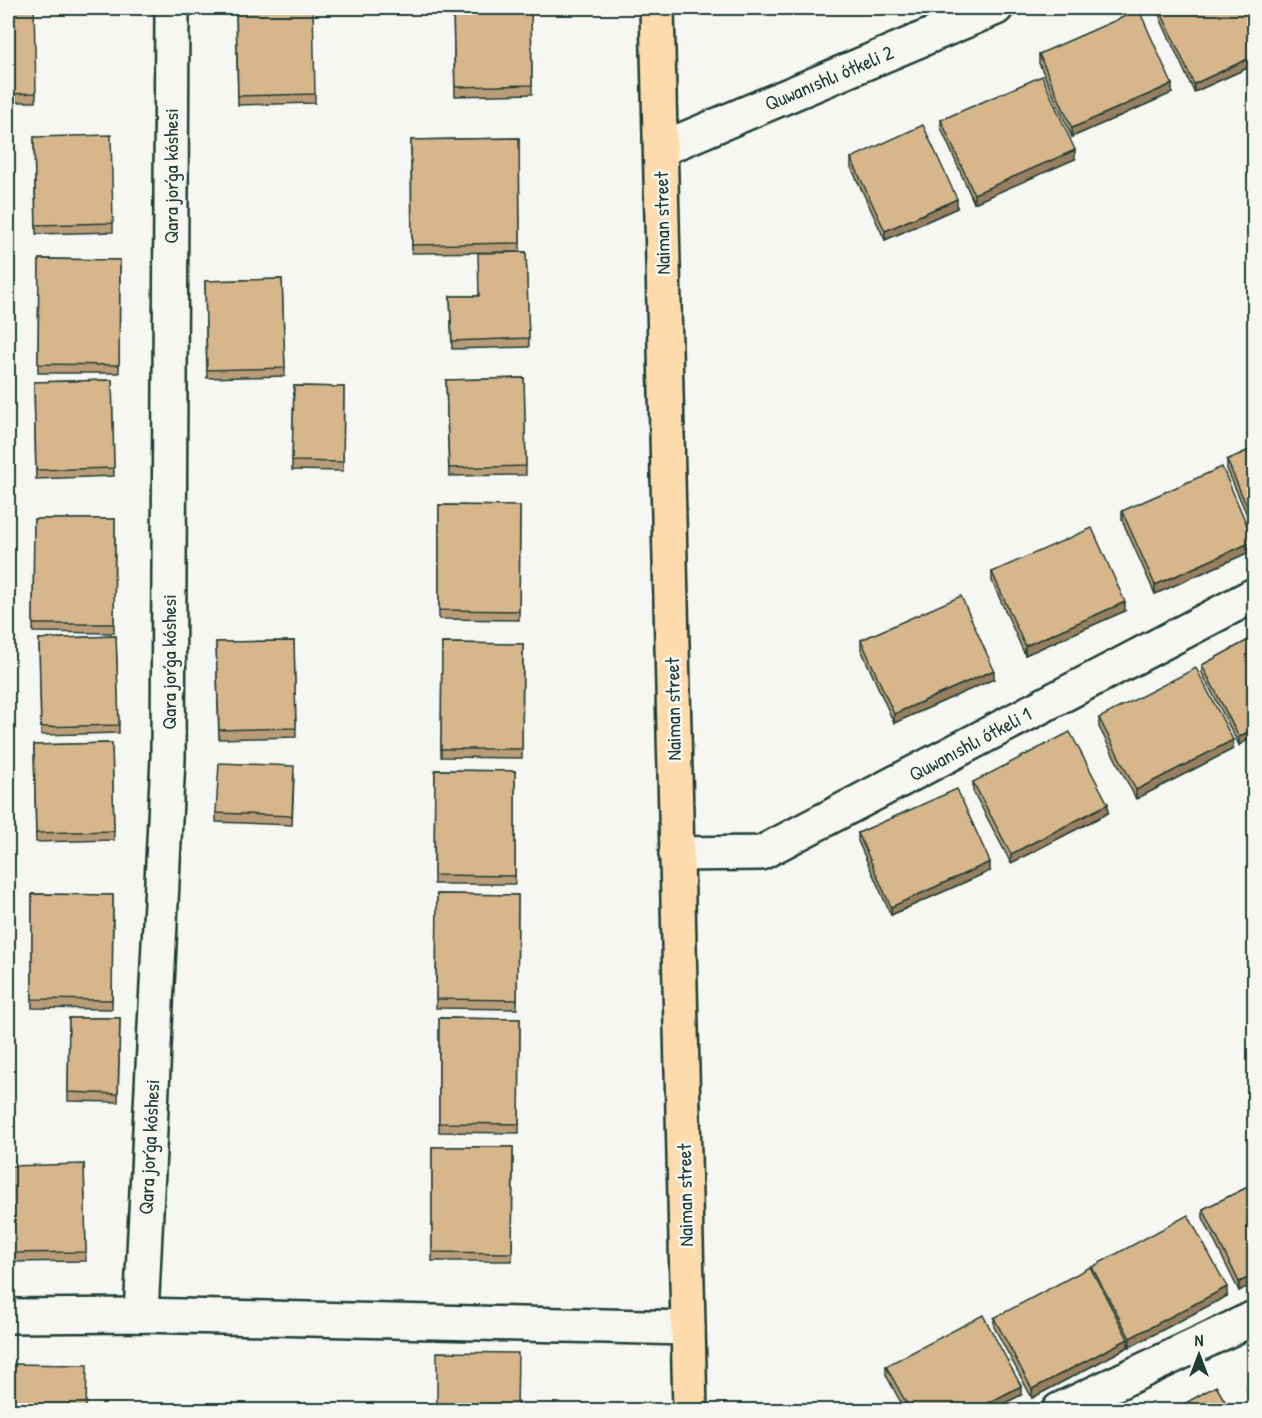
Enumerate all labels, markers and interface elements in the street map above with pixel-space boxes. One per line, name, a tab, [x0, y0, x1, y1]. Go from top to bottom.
street label: Quwanıshlı ótkeli 2	[760, 38, 898, 117]
street label: Qara jorǵa kóshesi	[157, 108, 184, 244]
street label: Naiman street	[647, 170, 676, 275]
street label: Qara jorǵa kóshesi	[155, 594, 182, 730]
street label: Naiman street	[658, 656, 687, 761]
street label: Quwanıshlı ótkeli 1	[904, 700, 1036, 787]
street label: Qara jorǵa kóshesi	[131, 1079, 166, 1215]
street label: Naiman street	[670, 1142, 699, 1247]
north arrow	[1169, 1325, 1229, 1385]
text: N	[1195, 1329, 1204, 1351]

